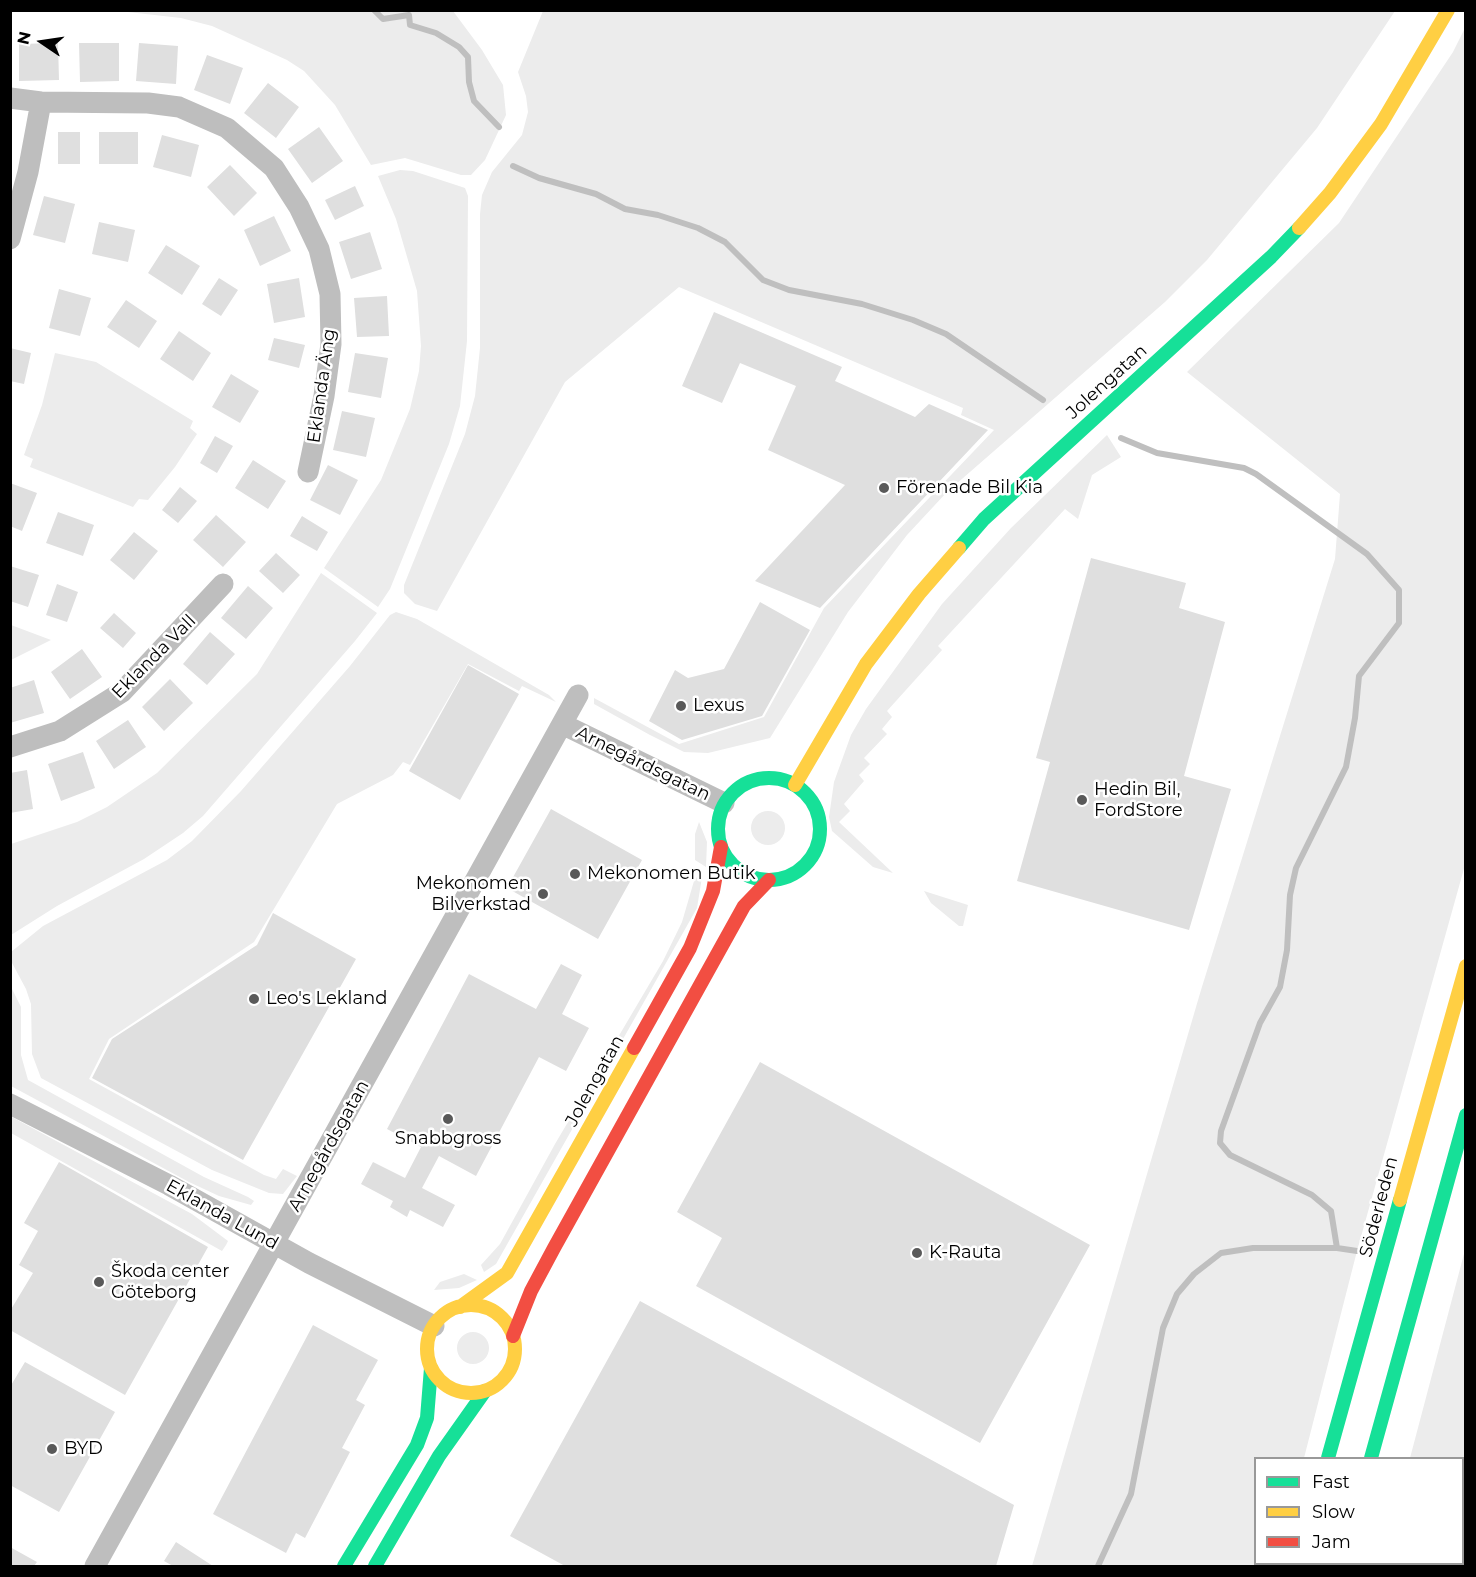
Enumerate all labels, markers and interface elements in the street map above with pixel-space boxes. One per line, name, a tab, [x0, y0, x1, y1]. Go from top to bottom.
north arrow	[12, 12, 72, 72]
text: N	[13, 29, 35, 46]
street label: Eklanda Äng	[303, 327, 341, 445]
street label: Jolengatan	[1062, 340, 1152, 424]
place label: Förenade Bil Kia	[896, 477, 1043, 499]
marker: Förenade Bil Kia	[877, 481, 891, 495]
street label: Eklanda Vall	[108, 611, 200, 703]
place label: Lexus	[693, 695, 744, 717]
marker: Lexus	[674, 699, 688, 713]
street label: Arnegårdsgatan	[572, 722, 714, 806]
place label: Hedin Bil, FordStore	[1094, 779, 1183, 822]
marker: Hedin Bil, FordStore	[1075, 793, 1089, 807]
place label: Mekonomen Butik	[587, 863, 756, 885]
marker: Mekonomen Butik	[568, 867, 582, 881]
place label: Mekonomen Bilverkstad	[416, 873, 531, 916]
marker: Mekonomen Bilverkstad	[536, 887, 550, 901]
place label: Leo's Lekland	[266, 988, 387, 1010]
marker: Leo's Lekland	[247, 992, 261, 1006]
street label: Jolengatan	[561, 1032, 629, 1130]
street label: Arnegårdsgatan	[284, 1077, 374, 1215]
marker: Snabbgross	[441, 1112, 455, 1126]
place label: Snabbgross	[395, 1128, 501, 1150]
street label: Söderleden	[1355, 1154, 1403, 1260]
street label: Eklanda Lund	[162, 1175, 282, 1255]
place label: K-Rauta	[929, 1242, 1001, 1264]
marker: K-Rauta	[910, 1246, 924, 1260]
place label: Škoda center Göteborg	[111, 1261, 229, 1304]
marker: Škoda center Göteborg	[92, 1275, 106, 1289]
place label: BYD	[64, 1438, 103, 1460]
marker: BYD	[45, 1442, 59, 1456]
legend	[1254, 1457, 1464, 1565]
text: Fast	[1312, 1471, 1350, 1493]
text: Slow	[1312, 1501, 1355, 1523]
text: Jam	[1312, 1531, 1351, 1553]

